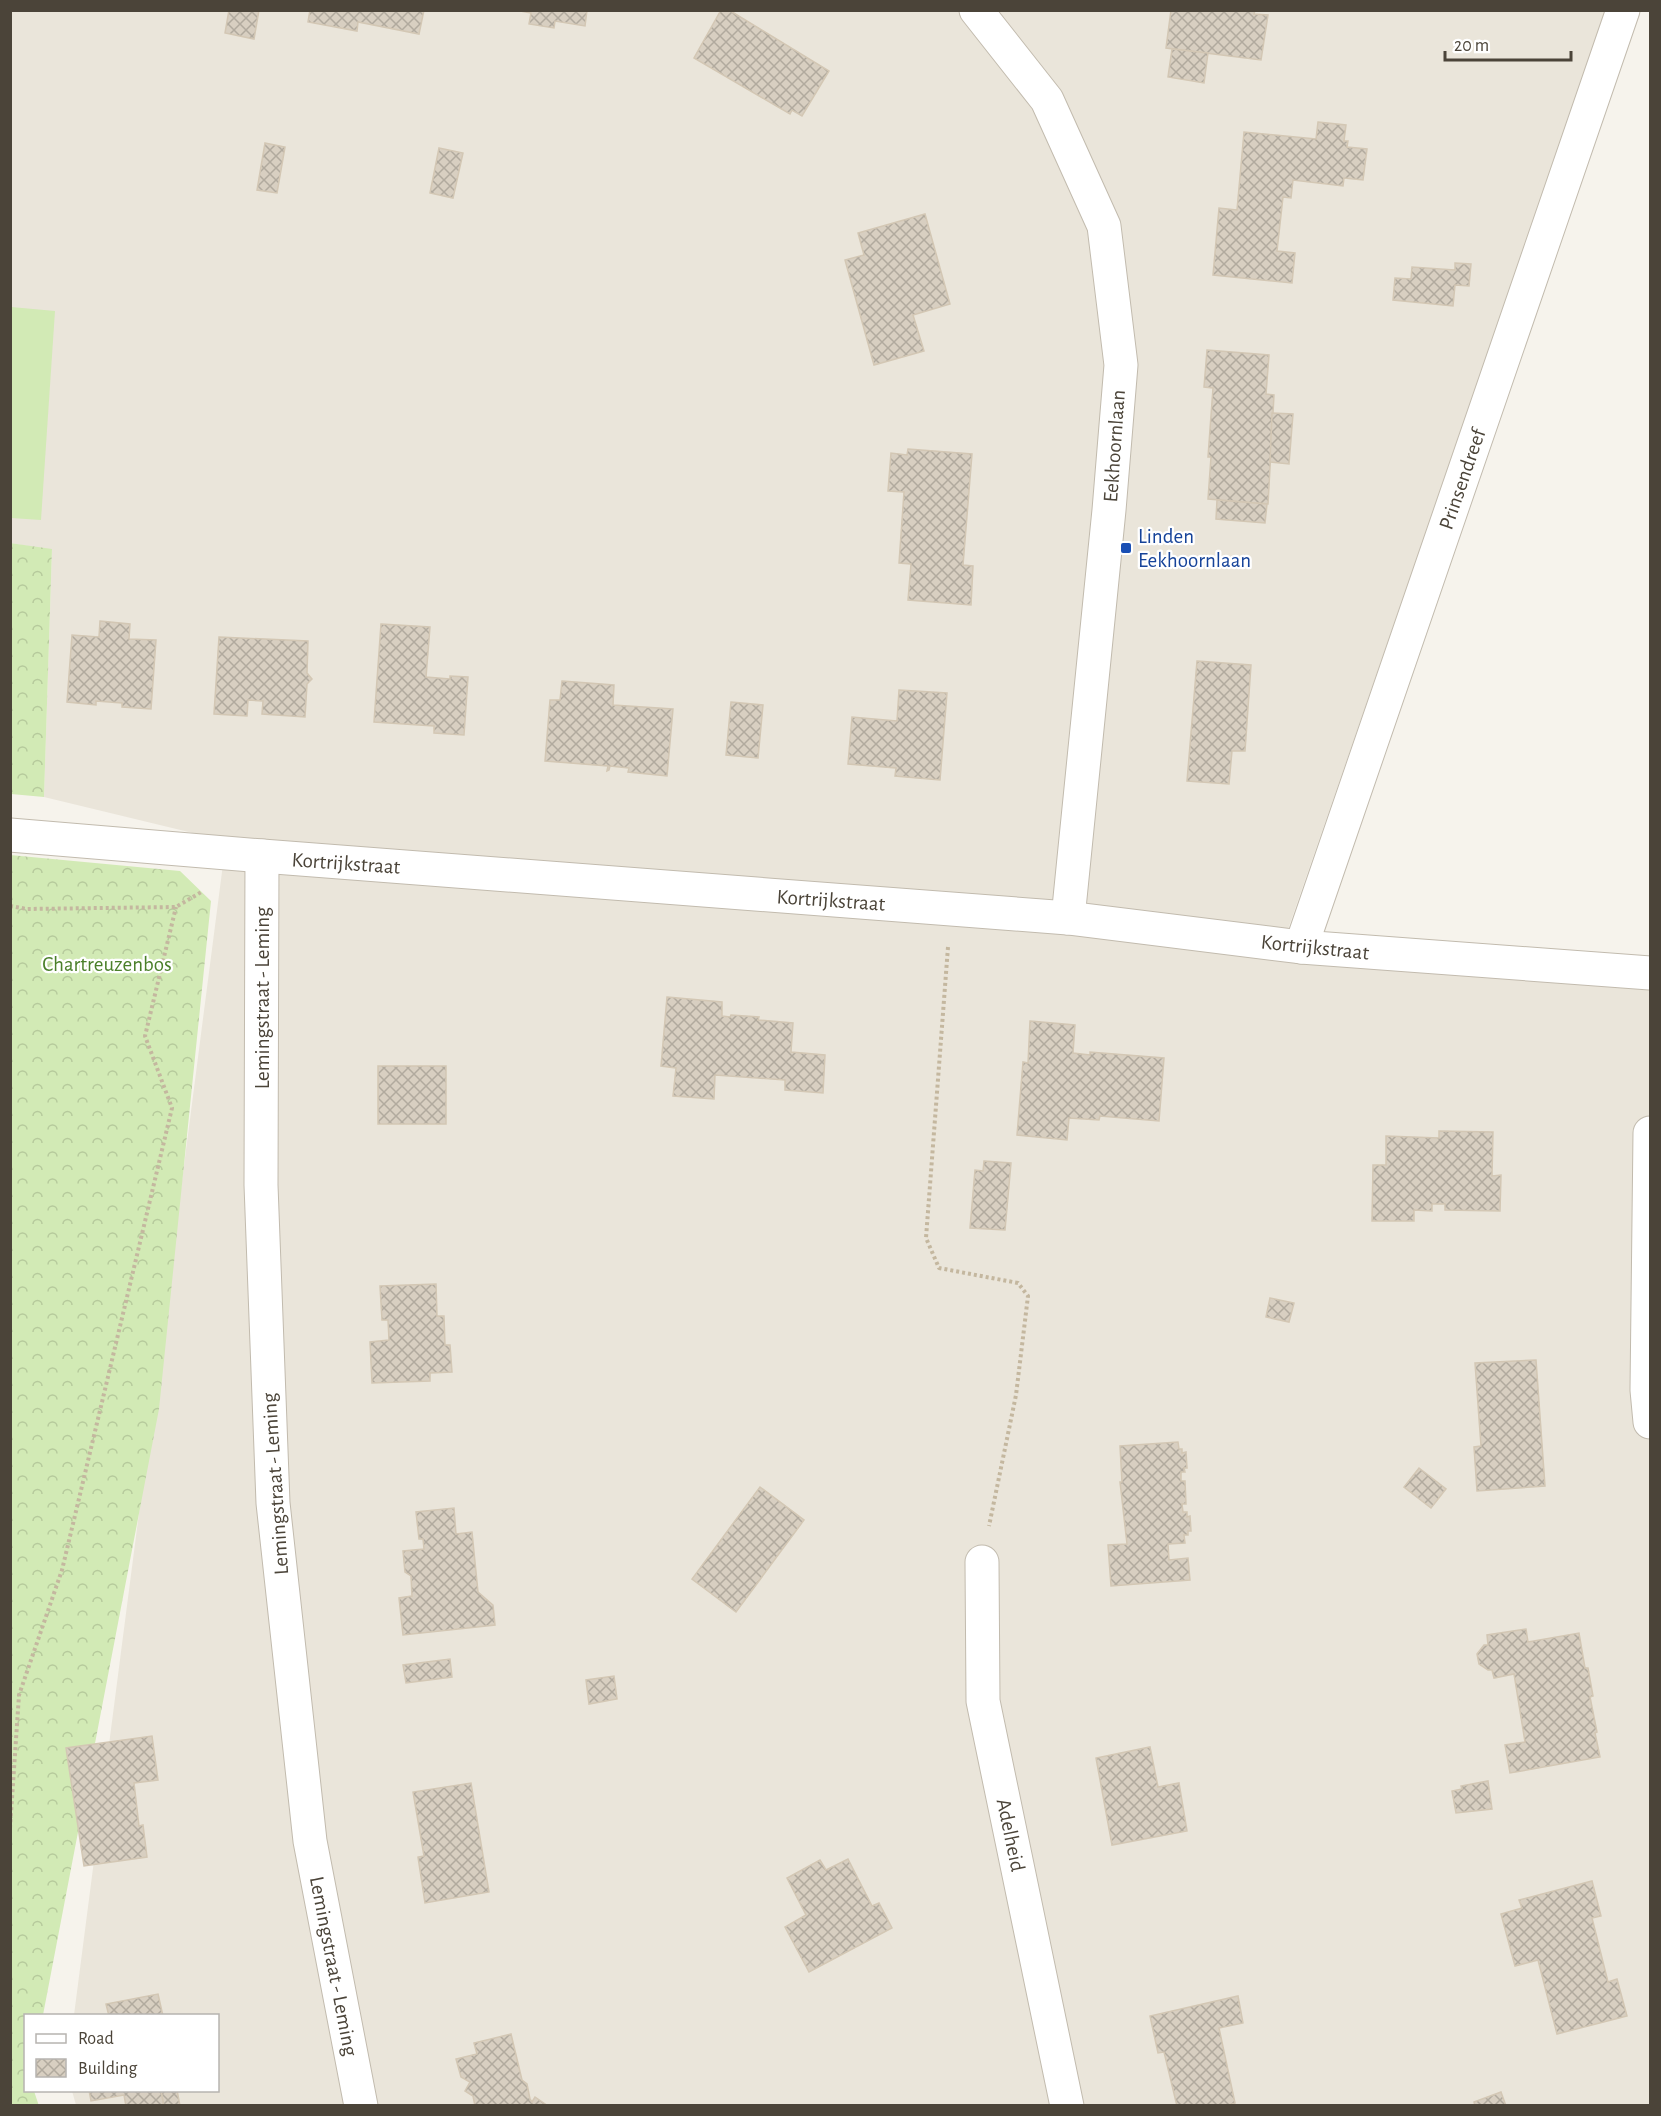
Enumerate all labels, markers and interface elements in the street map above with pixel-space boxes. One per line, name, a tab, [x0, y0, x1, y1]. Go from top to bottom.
scale bar	[1445, 24, 1571, 62]
text: 20 m	[1454, 37, 1489, 55]
street label: Eekhoornlaan	[1100, 389, 1129, 503]
street label: Prinsendreef	[1435, 425, 1490, 532]
place label: Linden Eekhoornlaan	[1138, 526, 1251, 571]
marker: Linden Eekhoornlaan	[1119, 541, 1133, 555]
street label: Kortrijkstraat	[291, 849, 401, 878]
street label: Kortrijkstraat	[776, 886, 886, 915]
street label: Lemingstraat - Leming	[252, 906, 273, 1089]
street label: Kortrijkstraat	[1260, 931, 1370, 964]
park label: Chartreuzenbos	[42, 954, 172, 975]
street label: Lemingstraat - Leming	[259, 1391, 292, 1576]
street label: Adelheid	[993, 1797, 1029, 1874]
street label: Lemingstraat - Leming	[306, 1874, 361, 2059]
legend	[24, 2014, 219, 2092]
text: Road	[78, 2030, 114, 2048]
text: Building	[78, 2060, 138, 2078]

